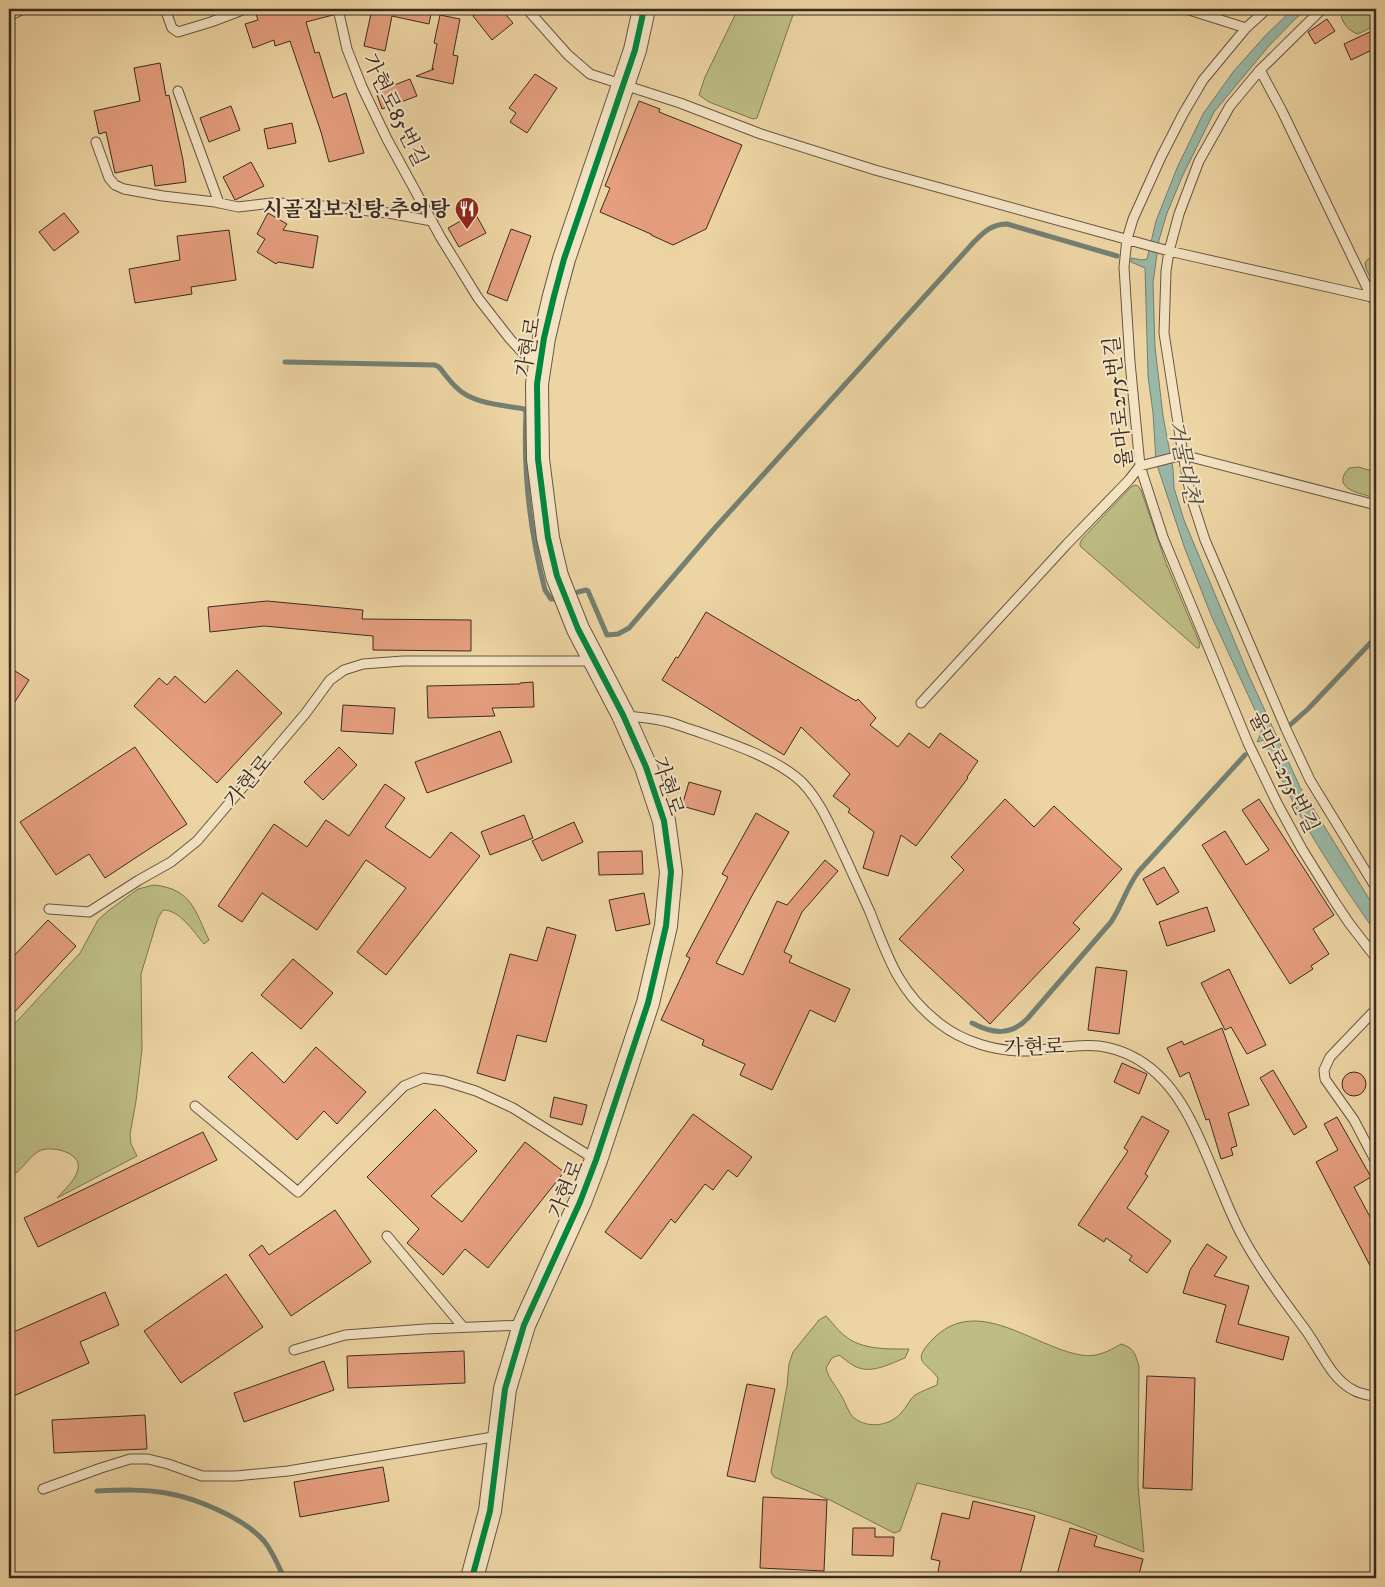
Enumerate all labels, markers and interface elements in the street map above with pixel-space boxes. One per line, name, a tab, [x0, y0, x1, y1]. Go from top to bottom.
street label: 가현로85번길	[356, 50, 433, 171]
restaurant icon: 시골집보신탕.추어탕	[454, 196, 480, 230]
place label: 시골집보신탕.추어탕	[262, 197, 451, 223]
street label: 가현로	[511, 315, 547, 379]
street label: 율마로275번길	[1099, 335, 1139, 469]
water label: 거물대천	[1161, 418, 1206, 508]
street label: 율마로275번길	[1242, 707, 1324, 838]
street label: 가현로	[219, 750, 278, 813]
street label: 가현로	[645, 753, 689, 819]
street label: 가현로	[1003, 1034, 1065, 1062]
street label: 가현로	[543, 1156, 590, 1222]

